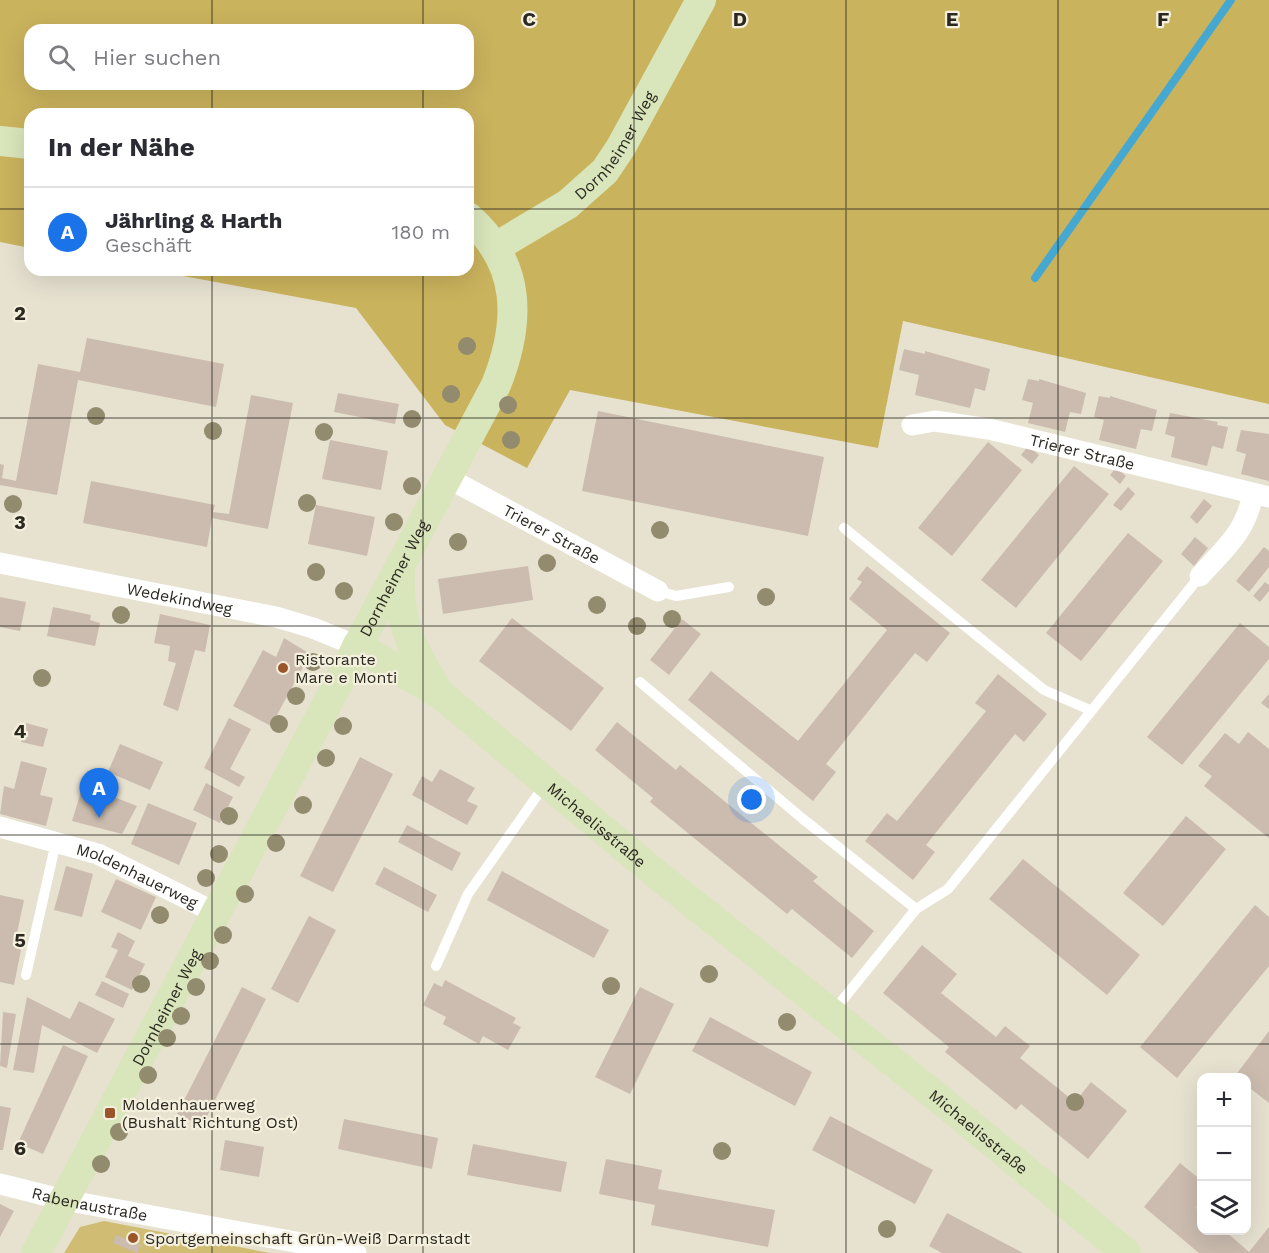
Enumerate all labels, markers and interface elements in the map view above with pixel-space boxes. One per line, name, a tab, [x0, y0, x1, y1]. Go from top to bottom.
text: C	[522, 7, 536, 31]
text: D	[733, 7, 747, 31]
text: E	[946, 7, 958, 31]
text: F	[1157, 7, 1169, 31]
search box	[24, 24, 474, 90]
icon: search	[45, 41, 78, 74]
text: Hier suchen	[93, 45, 221, 70]
street label: Dornheimer Weg	[571, 87, 660, 204]
text: In der Nähe	[48, 132, 195, 162]
text: Jährling & Harth	[105, 208, 282, 233]
text: A	[61, 220, 74, 244]
text: 180 m	[392, 220, 450, 244]
text: Geschäft	[105, 233, 192, 257]
text: 2	[14, 301, 26, 325]
street label: Trierer Straße	[1028, 430, 1137, 474]
street label: Trierer Straße	[500, 501, 603, 568]
text: 3	[14, 510, 26, 534]
street label: Dornheimer Weg	[356, 516, 433, 640]
street label: Wedekindweg	[125, 579, 235, 618]
place label: Ristorante Mare e Monti	[295, 650, 397, 687]
marker: Ristorante Mare e Monti	[276, 661, 290, 675]
text: 4	[14, 719, 27, 743]
pin: A	[80, 768, 118, 818]
street label: Michaelisstraße	[543, 779, 650, 871]
your location	[737, 785, 766, 814]
street label: Moldenhauerweg	[74, 839, 201, 913]
text: 5	[14, 928, 26, 952]
street label: Dornheimer Weg	[128, 946, 206, 1069]
map controls	[1197, 1073, 1251, 1235]
button: +	[1197, 1073, 1251, 1127]
street label: Michaelisstraße	[925, 1086, 1032, 1178]
place label: Moldenhauerweg (Bushalt Richtung Ost)	[122, 1095, 298, 1132]
marker: Moldenhauerweg (Bushalt Richtung Ost)	[103, 1106, 117, 1120]
button: −	[1197, 1127, 1251, 1181]
text: 6	[14, 1136, 26, 1160]
button: layers	[1197, 1181, 1251, 1235]
street label: Rabenaustraße	[30, 1183, 149, 1225]
place label: Sportgemeinschaft Grün-Weiß Darmstadt	[145, 1229, 471, 1248]
marker: Sportgemeinschaft Grün-Weiß Darmstadt	[126, 1231, 140, 1245]

